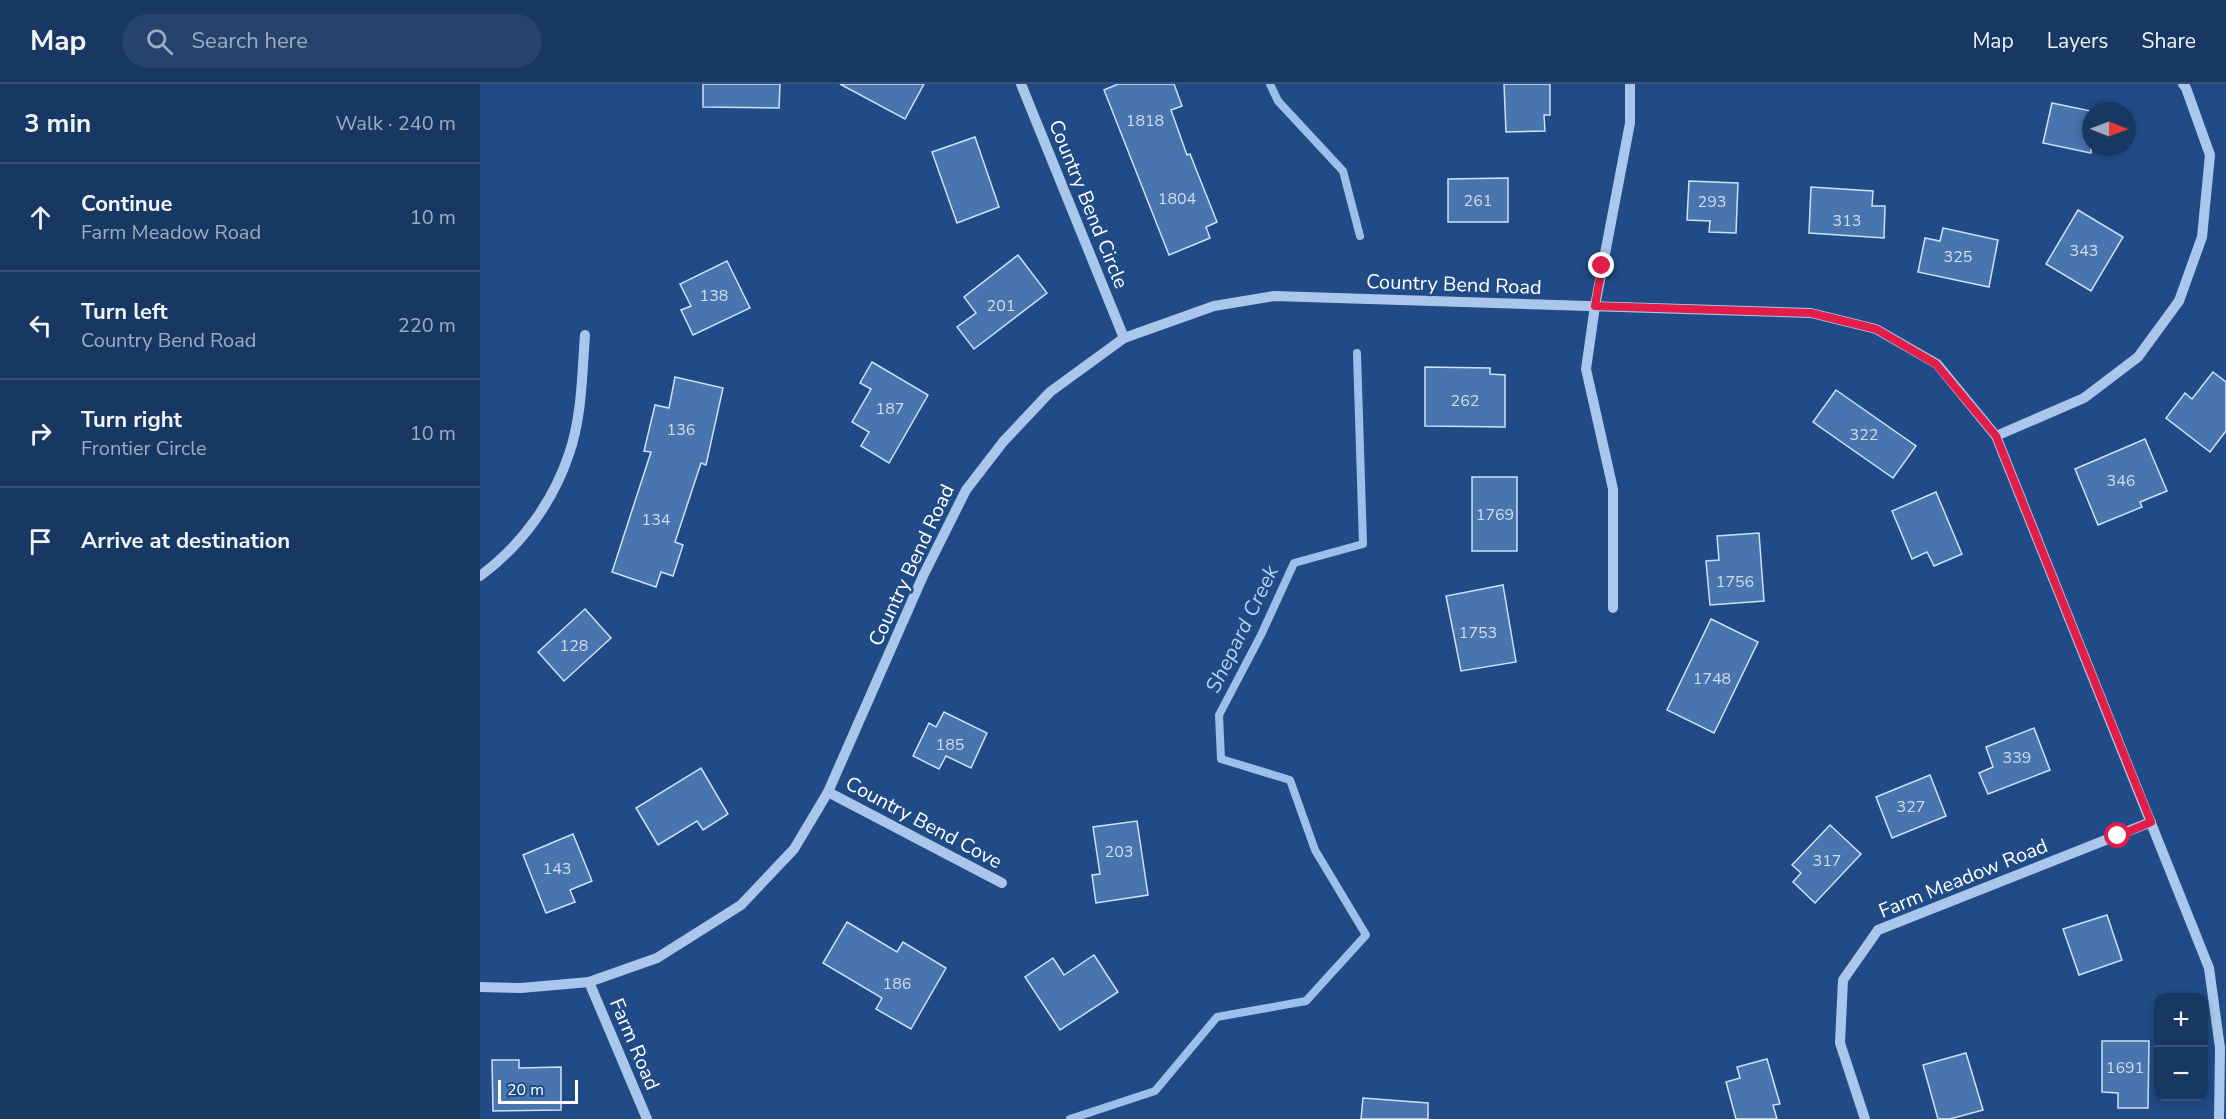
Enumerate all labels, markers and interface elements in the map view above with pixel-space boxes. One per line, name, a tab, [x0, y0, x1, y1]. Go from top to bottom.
search box	[122, 14, 542, 68]
text: Map	[30, 22, 86, 60]
icon: search	[143, 25, 176, 58]
text: Search here	[191, 26, 308, 56]
text: Map	[1972, 27, 2014, 55]
text: Layers	[2047, 27, 2108, 55]
text: Share	[2141, 27, 2196, 55]
north arrow	[2082, 102, 2136, 156]
text: 3 min	[24, 106, 91, 141]
text: Walk · 240 m	[336, 110, 456, 137]
house number: 1818	[1126, 110, 1164, 132]
street label: Country Bend Circle	[1042, 116, 1135, 293]
house number: 1804	[1158, 188, 1197, 210]
text: Continue	[81, 189, 172, 219]
house number: 261	[1464, 190, 1492, 212]
house number: 293	[1698, 191, 1726, 213]
icon: ahead	[24, 201, 57, 234]
text: 10 m	[410, 204, 456, 231]
house number: 313	[1833, 210, 1861, 232]
text: Farm Meadow Road	[81, 219, 261, 246]
house number: 343	[2070, 240, 2098, 262]
house number: 325	[1944, 246, 1972, 268]
route end	[1588, 252, 1614, 278]
street label: Country Bend Road	[1366, 268, 1542, 301]
house number: 138	[700, 285, 728, 307]
house number: 201	[987, 295, 1015, 317]
text: Turn left	[81, 297, 168, 327]
icon: left	[24, 309, 57, 342]
text: 220 m	[398, 312, 456, 339]
text: Country Bend Road	[81, 327, 257, 354]
house number: 262	[1451, 390, 1479, 412]
house number: 187	[876, 398, 904, 420]
text: Turn right	[81, 405, 182, 435]
icon: right	[24, 417, 57, 450]
house number: 136	[667, 419, 695, 441]
text: 10 m	[410, 420, 456, 447]
house number: 322	[1850, 424, 1878, 446]
text: Frontier Circle	[81, 435, 207, 462]
house number: 346	[2107, 470, 2135, 492]
street label: Country Bend Road	[862, 480, 961, 650]
house number: 1769	[1476, 504, 1514, 526]
house number: 134	[642, 509, 671, 531]
icon: arrive	[24, 525, 57, 558]
text: Arrive at destination	[81, 526, 290, 556]
water label: Shepard Creek	[1199, 560, 1285, 698]
house number: 1756	[1716, 571, 1754, 593]
house number: 1753	[1459, 622, 1497, 644]
house number: 128	[560, 635, 588, 657]
house number: 1748	[1693, 668, 1731, 690]
house number: 185	[936, 734, 964, 756]
house number: 339	[2003, 747, 2031, 769]
street label: Country Bend Cove	[841, 770, 1007, 875]
house number: 327	[1897, 796, 1925, 818]
route start	[2104, 822, 2130, 848]
street label: Farm Meadow Road	[1875, 832, 2052, 925]
house number: 203	[1105, 841, 1133, 863]
house number: 317	[1813, 850, 1841, 872]
house number: 143	[543, 858, 571, 880]
house number: 186	[883, 973, 911, 995]
map controls	[2154, 993, 2208, 1101]
button: +	[2154, 993, 2208, 1047]
street label: Farm Road	[603, 994, 666, 1094]
button: −	[2154, 1047, 2208, 1101]
house number: 1691	[2106, 1057, 2144, 1079]
scale bar	[498, 1077, 578, 1104]
text: 20 m	[507, 1079, 544, 1101]

